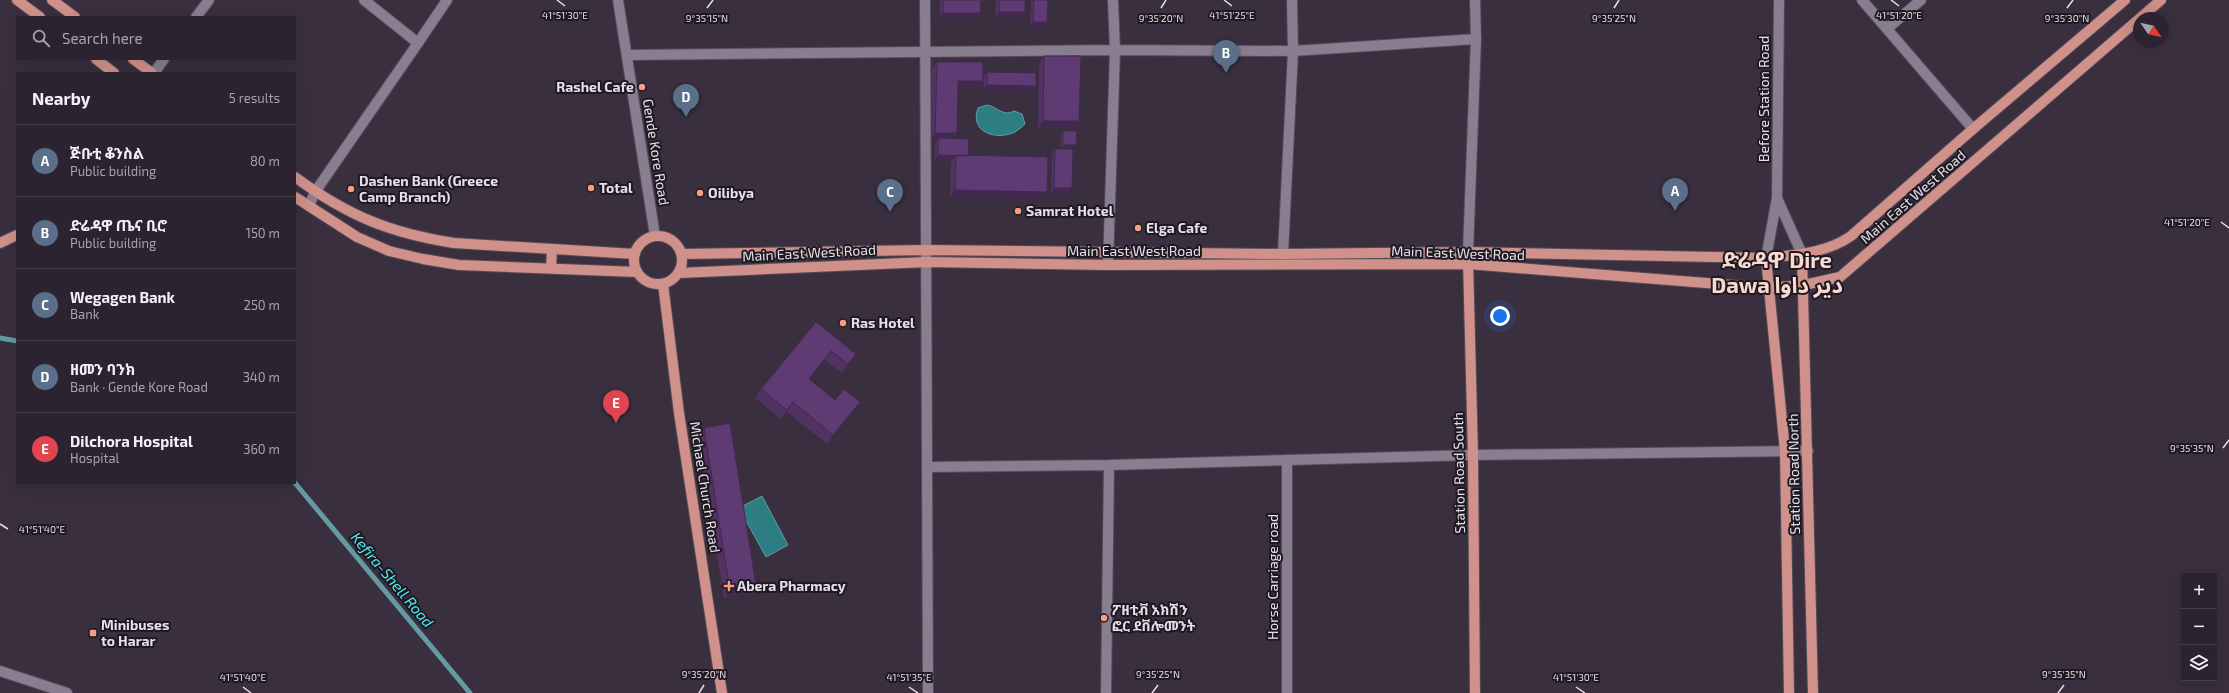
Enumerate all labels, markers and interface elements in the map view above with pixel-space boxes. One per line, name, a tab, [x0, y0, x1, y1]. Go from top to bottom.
text: 41°51'30"E	[542, 9, 588, 21]
text: 41°51'25"E	[1209, 9, 1255, 21]
text: 41°51'20"E	[1876, 9, 1922, 21]
text: 9°35'15"N	[686, 12, 728, 24]
text: 9°35'20"N	[1139, 12, 1183, 24]
text: 9°35'25"N	[1592, 12, 1636, 24]
text: 9°35'30"N	[2045, 12, 2089, 24]
north arrow	[2133, 12, 2169, 48]
search box	[16, 16, 296, 60]
icon: search	[30, 27, 52, 49]
text: Search here	[62, 29, 143, 47]
street label: Before Station Road	[1755, 36, 1772, 162]
pin: B	[1213, 40, 1239, 73]
place label: Rashel Cafe	[556, 78, 634, 95]
marker: Rashel Cafe	[637, 82, 647, 92]
pin: D	[673, 84, 699, 117]
text: Nearby	[32, 88, 90, 108]
text: 5 results	[229, 90, 280, 106]
street label: Gende Kore Road	[640, 98, 673, 206]
text: ጅቡቲ ቆንስል	[70, 144, 144, 162]
street label: Main East West Road	[1857, 146, 1969, 247]
text: A	[41, 153, 49, 169]
text: 80 m	[250, 153, 280, 169]
text: Public building	[70, 163, 156, 179]
place label: Dashen Bank (Greece Camp Branch)	[359, 172, 498, 205]
pin: A	[1662, 178, 1688, 211]
place label: Total	[599, 179, 633, 196]
pin: C	[877, 179, 903, 212]
marker: Total	[586, 183, 596, 193]
marker: Dashen Bank (Greece Camp Branch)	[346, 184, 356, 194]
place label: Oilibya	[708, 184, 754, 201]
marker: Oilibya	[695, 188, 705, 198]
place label: Samrat Hotel	[1026, 202, 1114, 219]
marker: Samrat Hotel	[1013, 206, 1023, 216]
text: ድሬዳዋ ጤና ቢሮ	[70, 216, 167, 234]
text: 41°51'20"E	[2164, 216, 2210, 228]
place label: Elga Cafe	[1146, 219, 1208, 236]
marker: Elga Cafe	[1133, 223, 1143, 233]
text: B	[41, 225, 49, 241]
text: 150 m	[246, 225, 280, 241]
text: Public building	[70, 235, 156, 251]
street label: Main East West Road	[742, 241, 876, 264]
street label: Main East West Road	[1067, 242, 1201, 259]
street label: Main East West Road	[1391, 242, 1525, 263]
district label: ድሬዳዋ Dire Dawa دير داوا	[1711, 246, 1843, 298]
text: Wegagen Bank	[70, 288, 175, 306]
text: C	[41, 297, 49, 313]
text: 250 m	[244, 297, 280, 313]
text: Bank	[70, 306, 99, 322]
your location	[1490, 306, 1510, 326]
place label: Ras Hotel	[851, 314, 915, 331]
marker: Ras Hotel	[838, 318, 848, 328]
text: ዘመን ባንክ	[70, 360, 135, 378]
text: D	[41, 369, 49, 385]
text: 340 m	[243, 369, 280, 385]
text: Bank · Gende Kore Road	[70, 379, 208, 395]
pin: E	[603, 390, 629, 423]
street label: Station Road South	[1449, 412, 1468, 534]
street label: Station Road North	[1784, 413, 1803, 535]
street label: Michael Church Road	[687, 420, 724, 554]
text: Dilchora Hospital	[70, 432, 193, 450]
text: E	[41, 441, 49, 457]
text: 360 m	[243, 441, 280, 457]
text: 9°35'35"N	[2170, 442, 2214, 454]
text: Hospital	[70, 450, 119, 466]
street label: Horse Carriage road	[1264, 514, 1281, 640]
text: 41°51'40"E	[19, 523, 66, 535]
water label: Kefira-Shell Road	[348, 528, 438, 631]
map controls	[2181, 573, 2217, 681]
button: +	[2181, 573, 2217, 609]
place label: Abera Pharmacy	[737, 577, 846, 594]
marker: Abera Pharmacy	[724, 581, 734, 591]
place label: ፖዘቲቭ አክሽን ፎር ደቨሎመንት	[1112, 601, 1196, 634]
button: −	[2181, 609, 2217, 645]
marker: ፖዘቲቭ አክሽን ፎር ደቨሎመንት	[1099, 613, 1109, 623]
place label: Minibuses to Harar	[101, 616, 169, 649]
marker: Minibuses to Harar	[88, 628, 98, 638]
button: layers	[2181, 645, 2217, 681]
text: 9°35'20"N	[682, 668, 726, 680]
text: 9°35'25"N	[1136, 668, 1180, 680]
text: 9°35'35"N	[2042, 668, 2086, 680]
text: 41°51'40"E	[220, 671, 267, 683]
text: 41°51'35"E	[886, 671, 932, 683]
text: 41°51'30"E	[1553, 671, 1599, 683]

